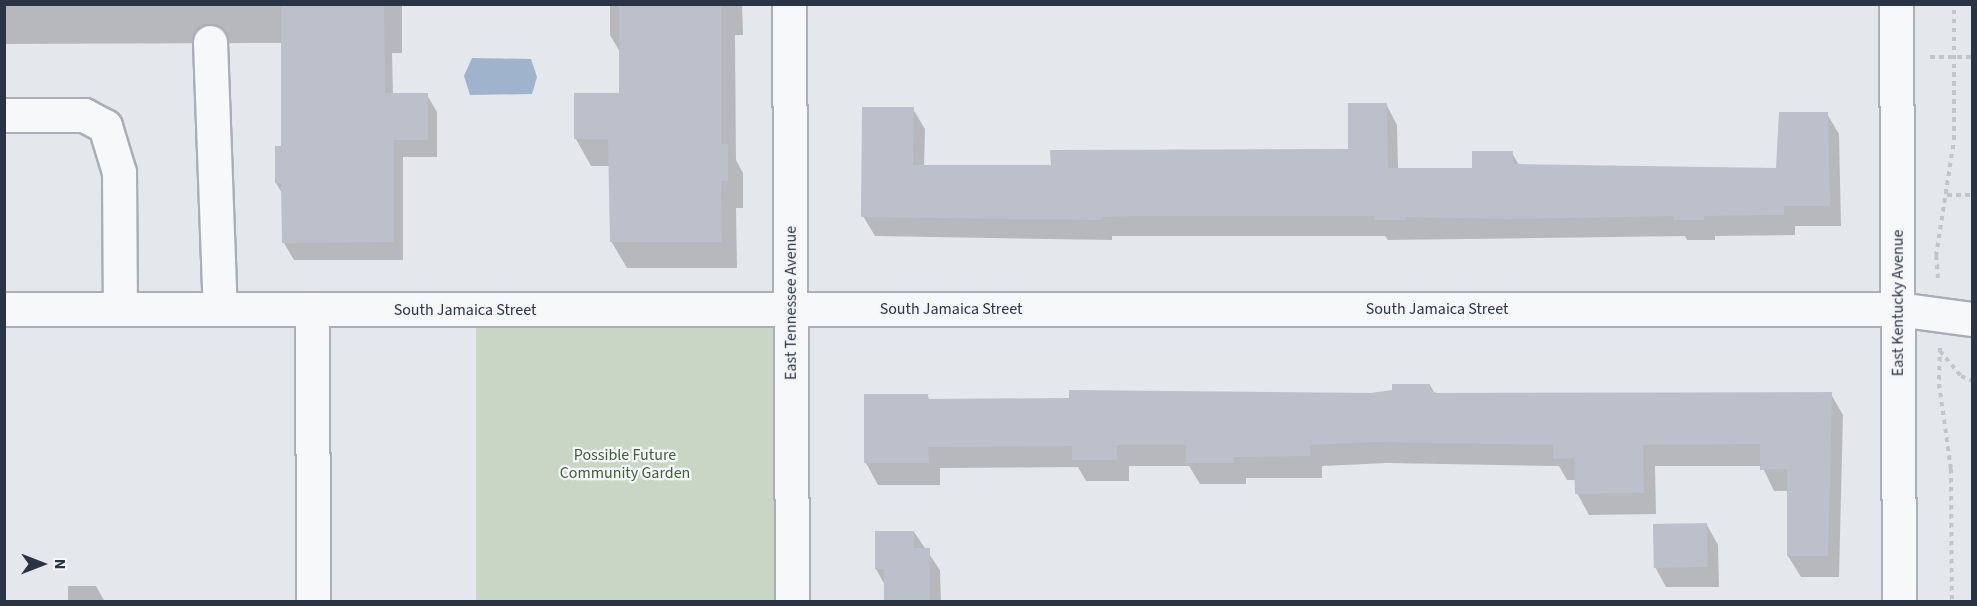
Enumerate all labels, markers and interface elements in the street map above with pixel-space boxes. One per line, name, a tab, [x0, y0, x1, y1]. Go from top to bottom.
street label: East Tennessee Avenue	[781, 226, 801, 380]
street label: East Kentucky Avenue	[1888, 230, 1908, 376]
street label: South Jamaica Street	[880, 299, 1022, 319]
street label: South Jamaica Street	[1366, 299, 1508, 319]
street label: South Jamaica Street	[394, 300, 536, 320]
park label: Possible Future Community Garden	[560, 445, 690, 483]
north arrow	[12, 534, 72, 594]
text: N	[49, 559, 71, 569]

